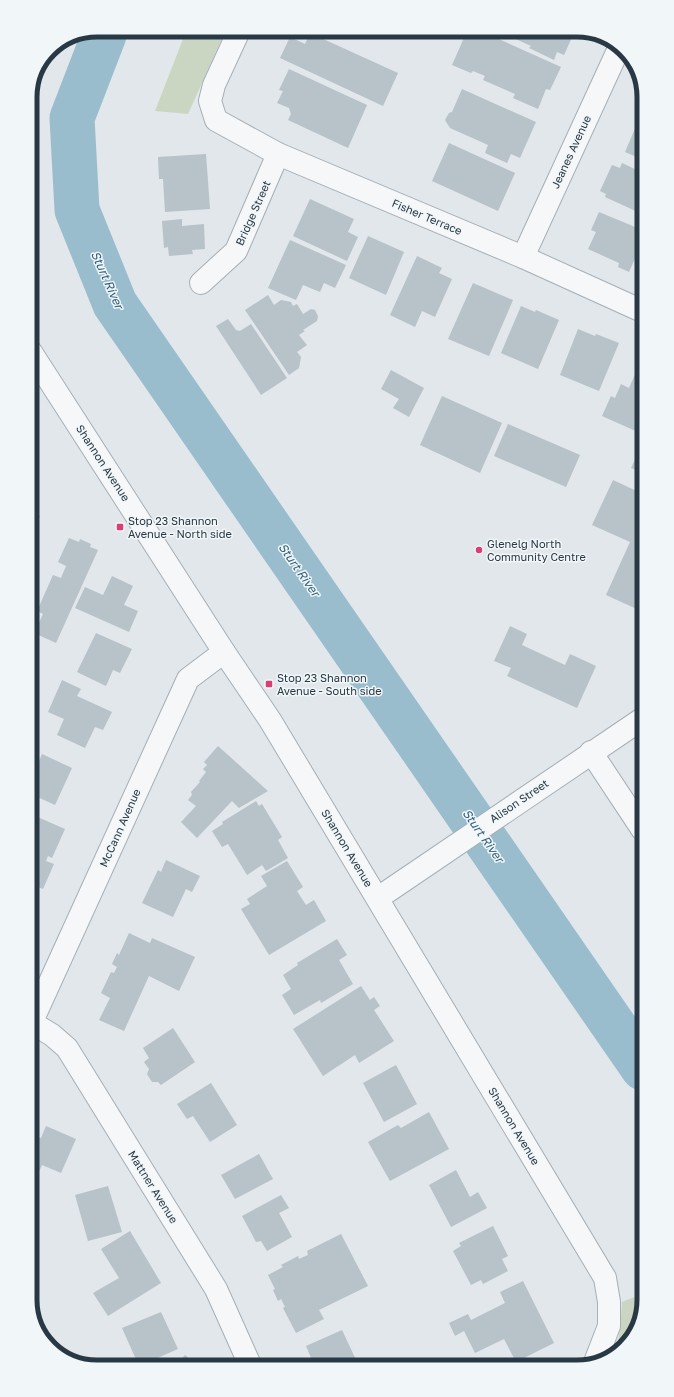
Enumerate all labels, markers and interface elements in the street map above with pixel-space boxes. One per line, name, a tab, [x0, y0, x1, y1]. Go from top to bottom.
street label: Jeanes Avenue	[548, 113, 593, 190]
street label: Bridge Street	[232, 178, 273, 247]
street label: Fisher Terrace	[390, 196, 464, 237]
water label: Sturt River	[88, 249, 128, 313]
street label: Shannon Avenue	[74, 422, 133, 503]
place label: Stop 23 Shannon Avenue - North side	[128, 514, 232, 540]
marker: Stop 23 Shannon Avenue - North side	[115, 522, 125, 532]
place label: Glenelg North Community Centre	[487, 537, 586, 563]
water label: Sturt River	[276, 540, 325, 601]
marker: Glenelg North Community Centre	[474, 545, 484, 555]
place label: Stop 23 Shannon Avenue - South side	[277, 671, 382, 697]
marker: Stop 23 Shannon Avenue - South side	[264, 679, 274, 689]
street label: Alison Street	[487, 776, 551, 825]
street label: McCann Avenue	[96, 787, 143, 869]
street label: Shannon Avenue	[319, 806, 376, 889]
water label: Sturt River	[460, 806, 509, 867]
street label: Shannon Avenue	[486, 1084, 543, 1167]
street label: Mattner Avenue	[126, 1148, 181, 1225]

